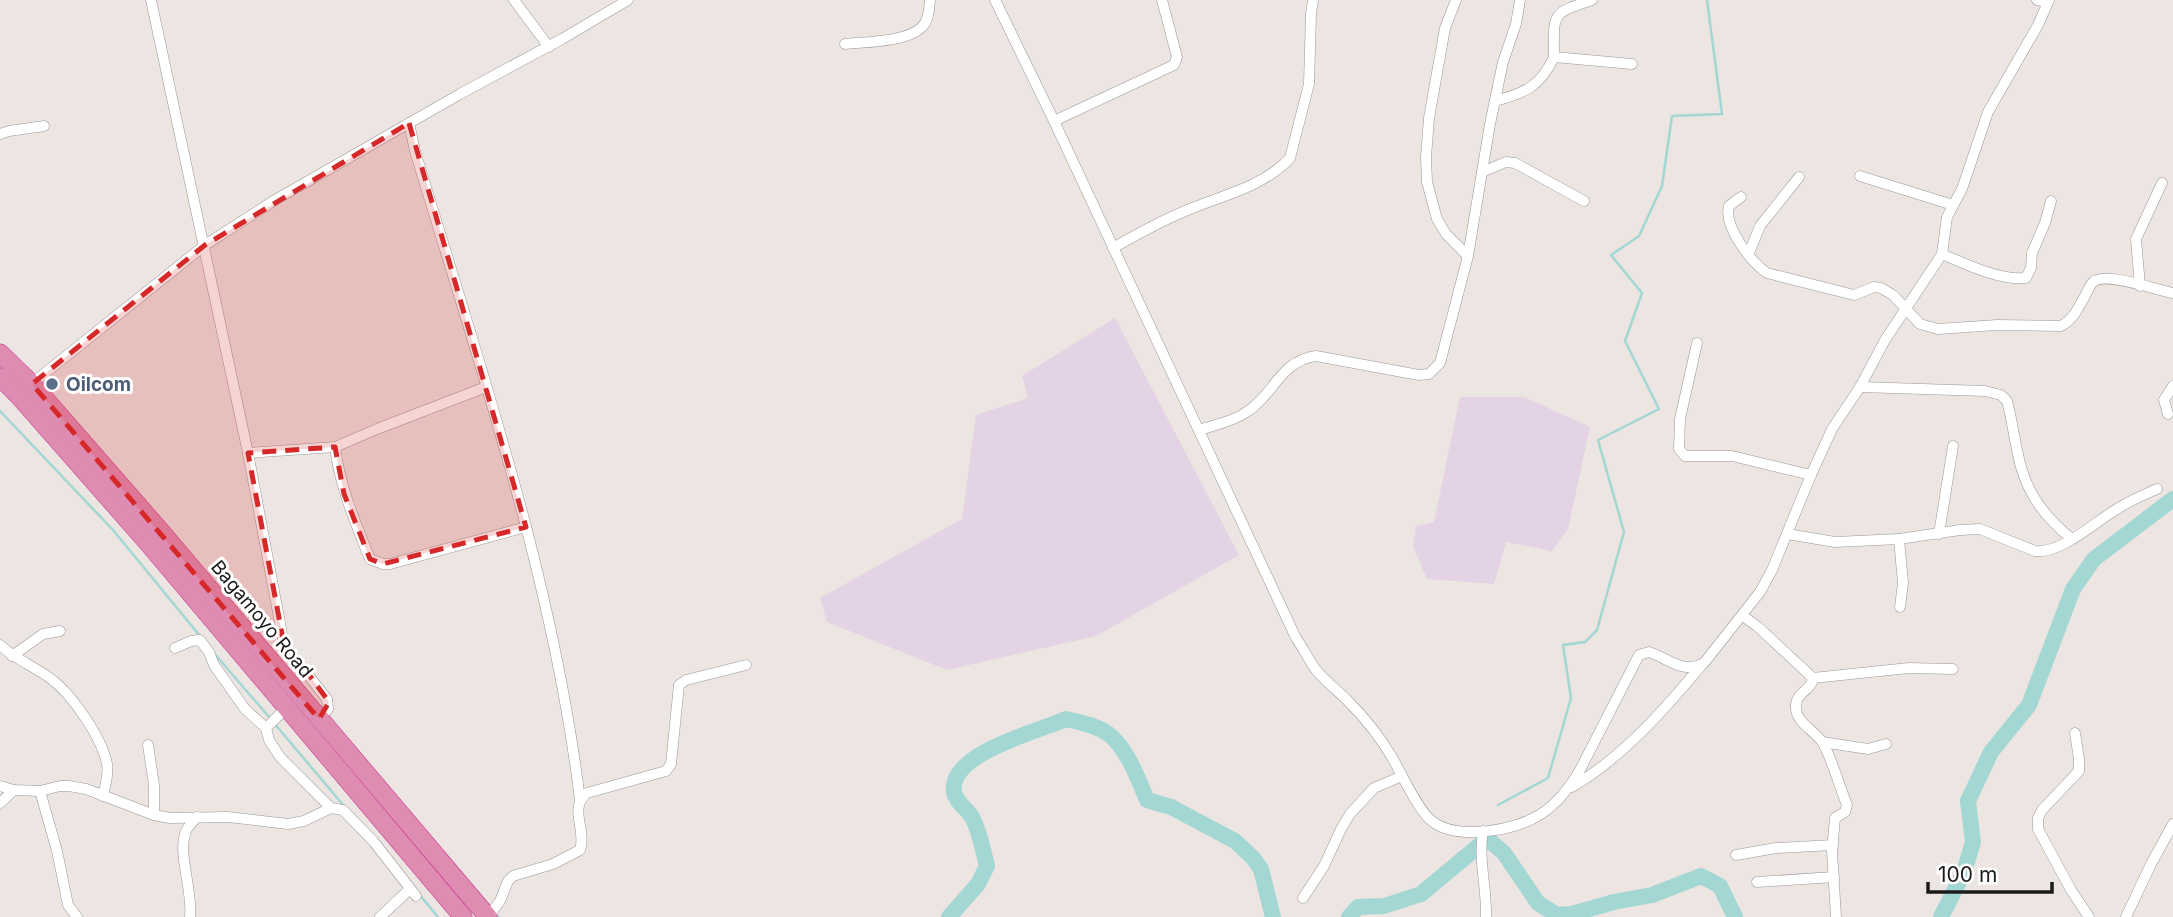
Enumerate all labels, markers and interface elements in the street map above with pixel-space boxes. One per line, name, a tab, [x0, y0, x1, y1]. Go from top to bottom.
place label: Oilcom	[66, 373, 131, 396]
marker: Oilcom	[44, 376, 60, 392]
street label: Bagamoyo Road	[206, 556, 318, 682]
scale bar	[1928, 850, 2052, 894]
text: 100 m	[1938, 862, 1997, 887]

